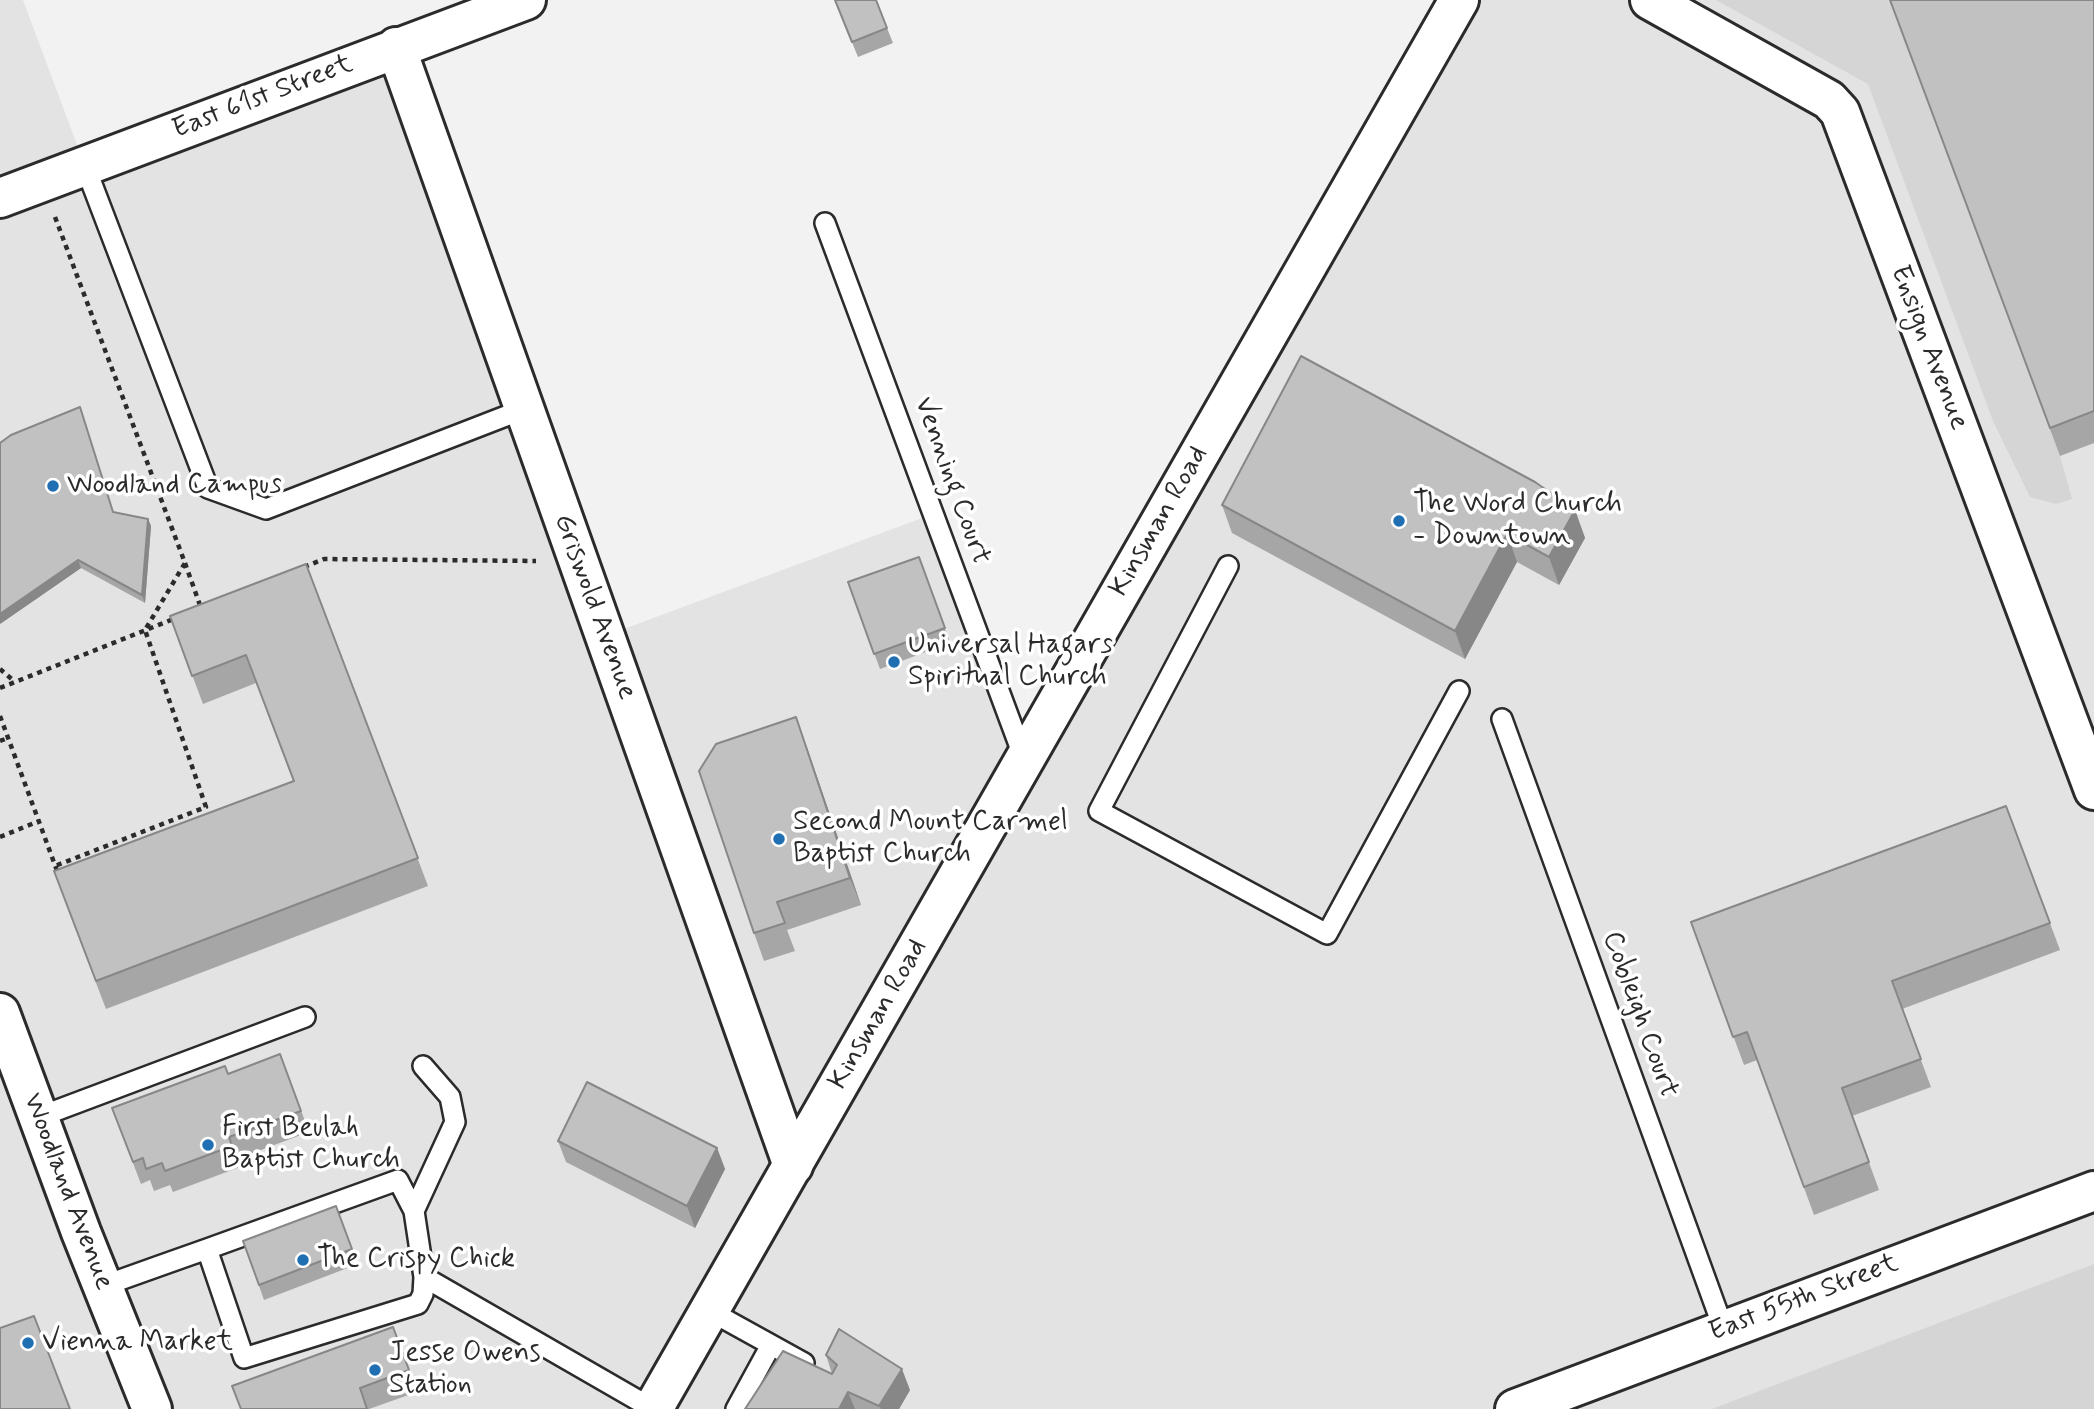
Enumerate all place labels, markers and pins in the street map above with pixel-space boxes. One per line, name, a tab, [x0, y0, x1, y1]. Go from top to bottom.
place label: Woodland Campus	[67, 469, 282, 503]
marker: Woodland Campus	[45, 478, 61, 494]
place label: The Word Church - Downtown	[1413, 488, 1622, 554]
marker: The Word Church - Downtown	[1391, 513, 1407, 529]
place label: Universal Hagars Spiritual Church	[908, 629, 1113, 695]
marker: Universal Hagars Spiritual Church	[886, 654, 902, 670]
place label: Second Mount Carmel Baptist Church	[793, 806, 1068, 872]
marker: Second Mount Carmel Baptist Church	[771, 831, 787, 847]
place label: First Beulah Baptist Church	[222, 1112, 400, 1178]
marker: First Beulah Baptist Church	[200, 1137, 216, 1153]
place label: The Crispy Chick	[317, 1243, 515, 1277]
marker: The Crispy Chick	[295, 1252, 311, 1268]
place label: Vienna Market	[42, 1326, 233, 1360]
marker: Vienna Market	[20, 1335, 36, 1351]
place label: Jesse Owens Station	[389, 1337, 540, 1403]
marker: Jesse Owens Station	[367, 1362, 383, 1378]

